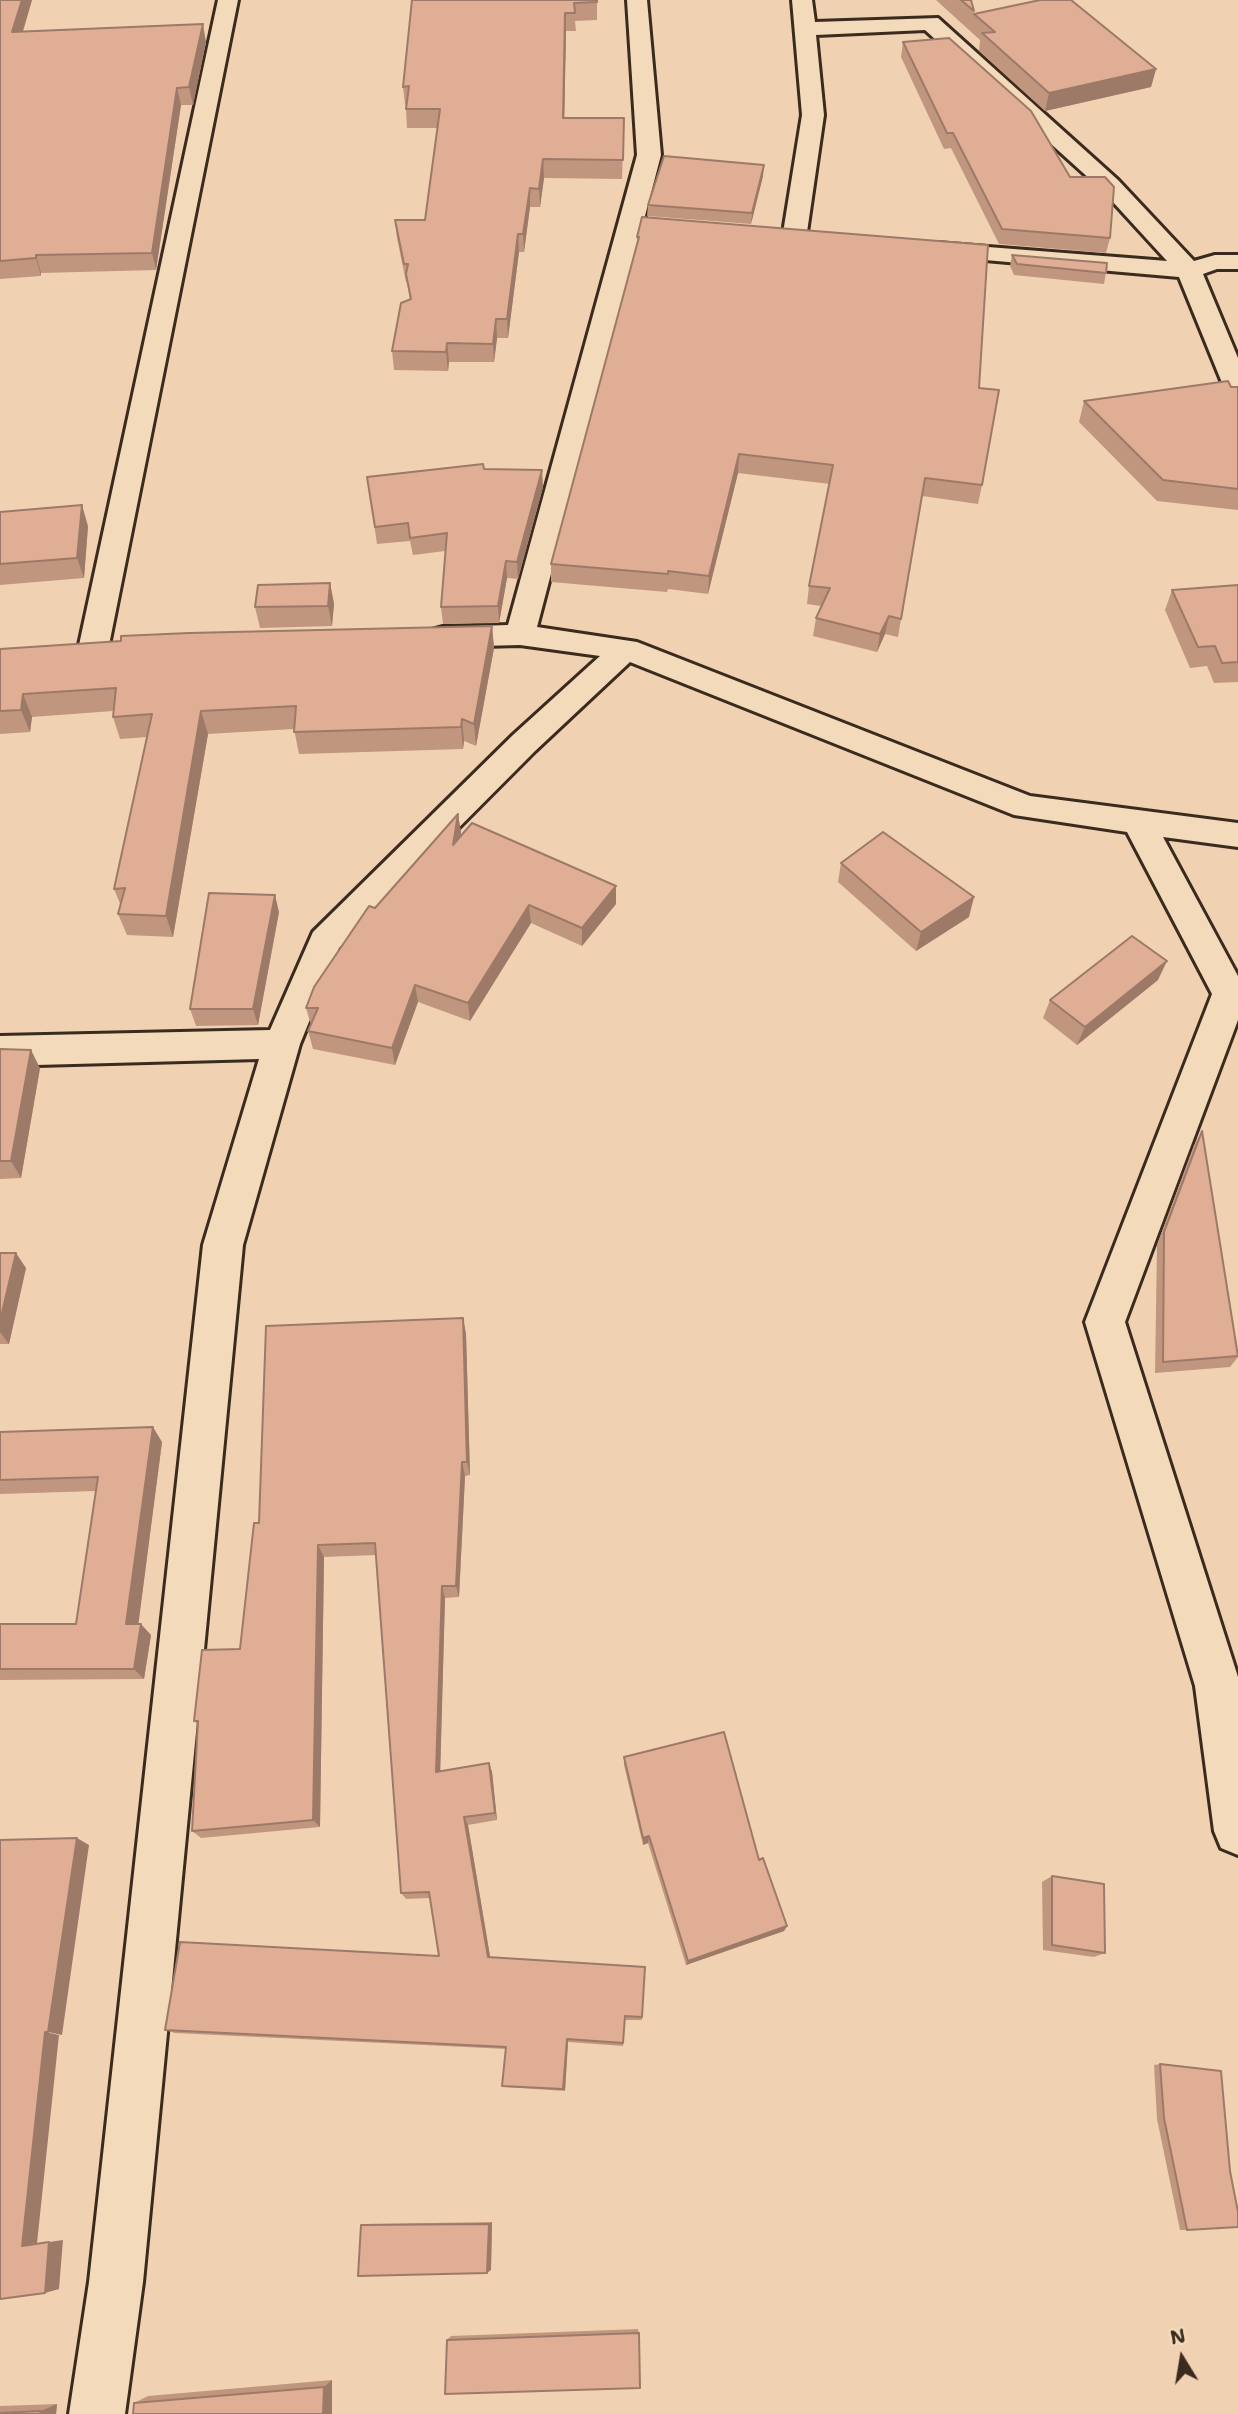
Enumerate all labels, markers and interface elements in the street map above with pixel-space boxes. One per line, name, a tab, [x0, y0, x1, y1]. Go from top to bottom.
north arrow	[1147, 2323, 1217, 2393]
text: N	[1168, 2323, 1188, 2351]

